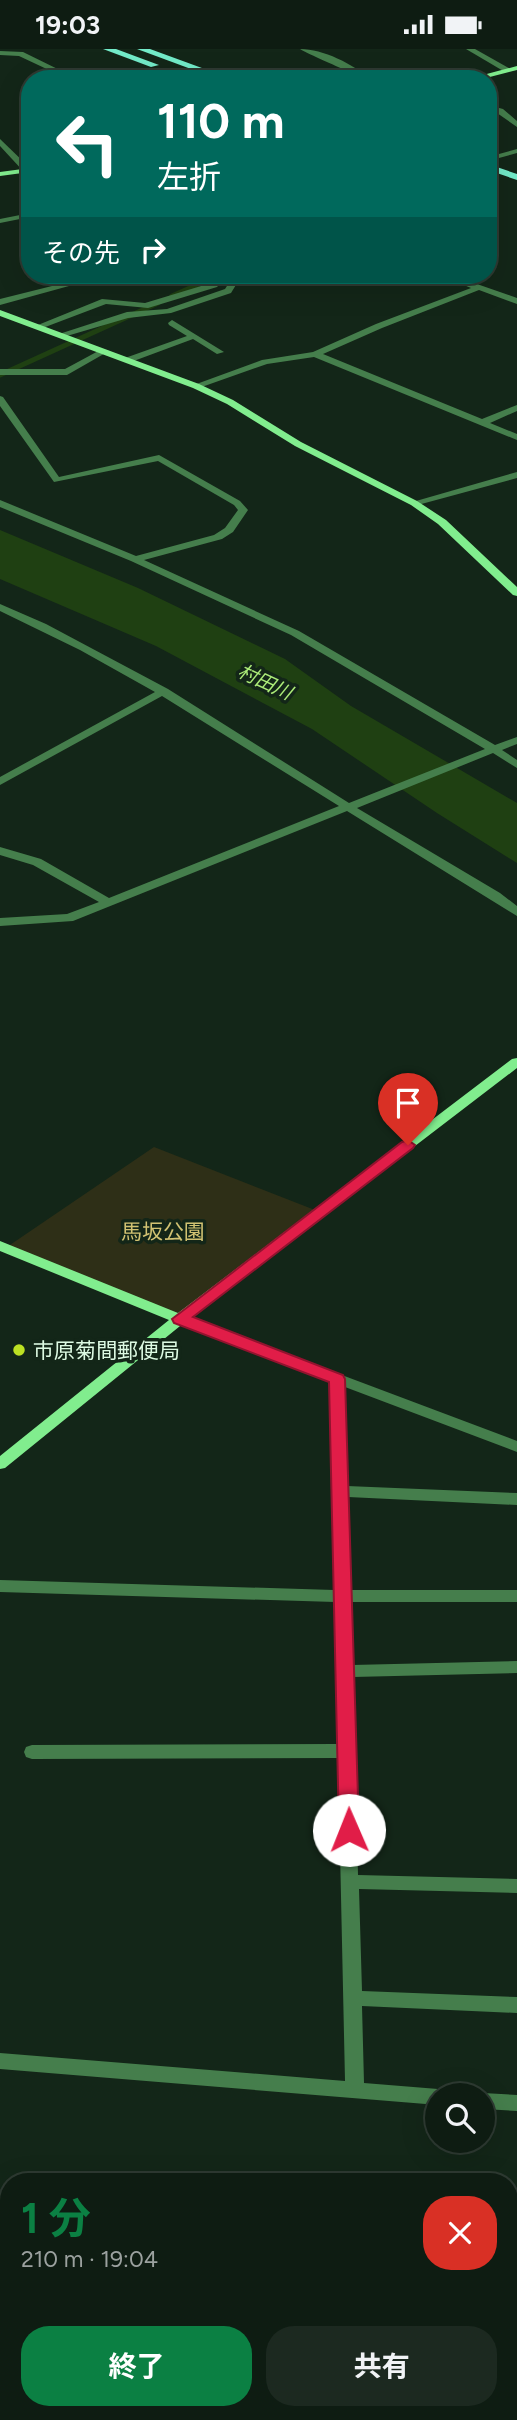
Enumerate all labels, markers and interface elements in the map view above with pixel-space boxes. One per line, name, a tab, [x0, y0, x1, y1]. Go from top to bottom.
text: 19:03	[35, 9, 100, 41]
text: 110 m	[157, 91, 285, 150]
icon: left	[42, 98, 133, 189]
text: 左折	[157, 158, 221, 196]
icon: right	[134, 231, 172, 269]
text: その先	[42, 237, 120, 269]
water label: 村田川	[234, 660, 297, 705]
pin	[378, 1073, 438, 1145]
icon: arrive	[389, 1084, 427, 1122]
park label: 馬坂公園	[121, 1219, 205, 1244]
place label: 市原菊間郵便局	[33, 1338, 180, 1363]
marker: 市原菊間郵便局	[11, 1342, 27, 1358]
position arrow	[312, 1793, 386, 1867]
map controls	[425, 2083, 495, 2153]
button: search	[425, 2083, 495, 2153]
text: 1 分	[21, 2193, 91, 2244]
button: close	[423, 2196, 497, 2270]
text: 210 m · 19:04	[21, 2245, 158, 2273]
button: 終了	[21, 2326, 252, 2406]
button: 共有	[266, 2326, 497, 2406]

